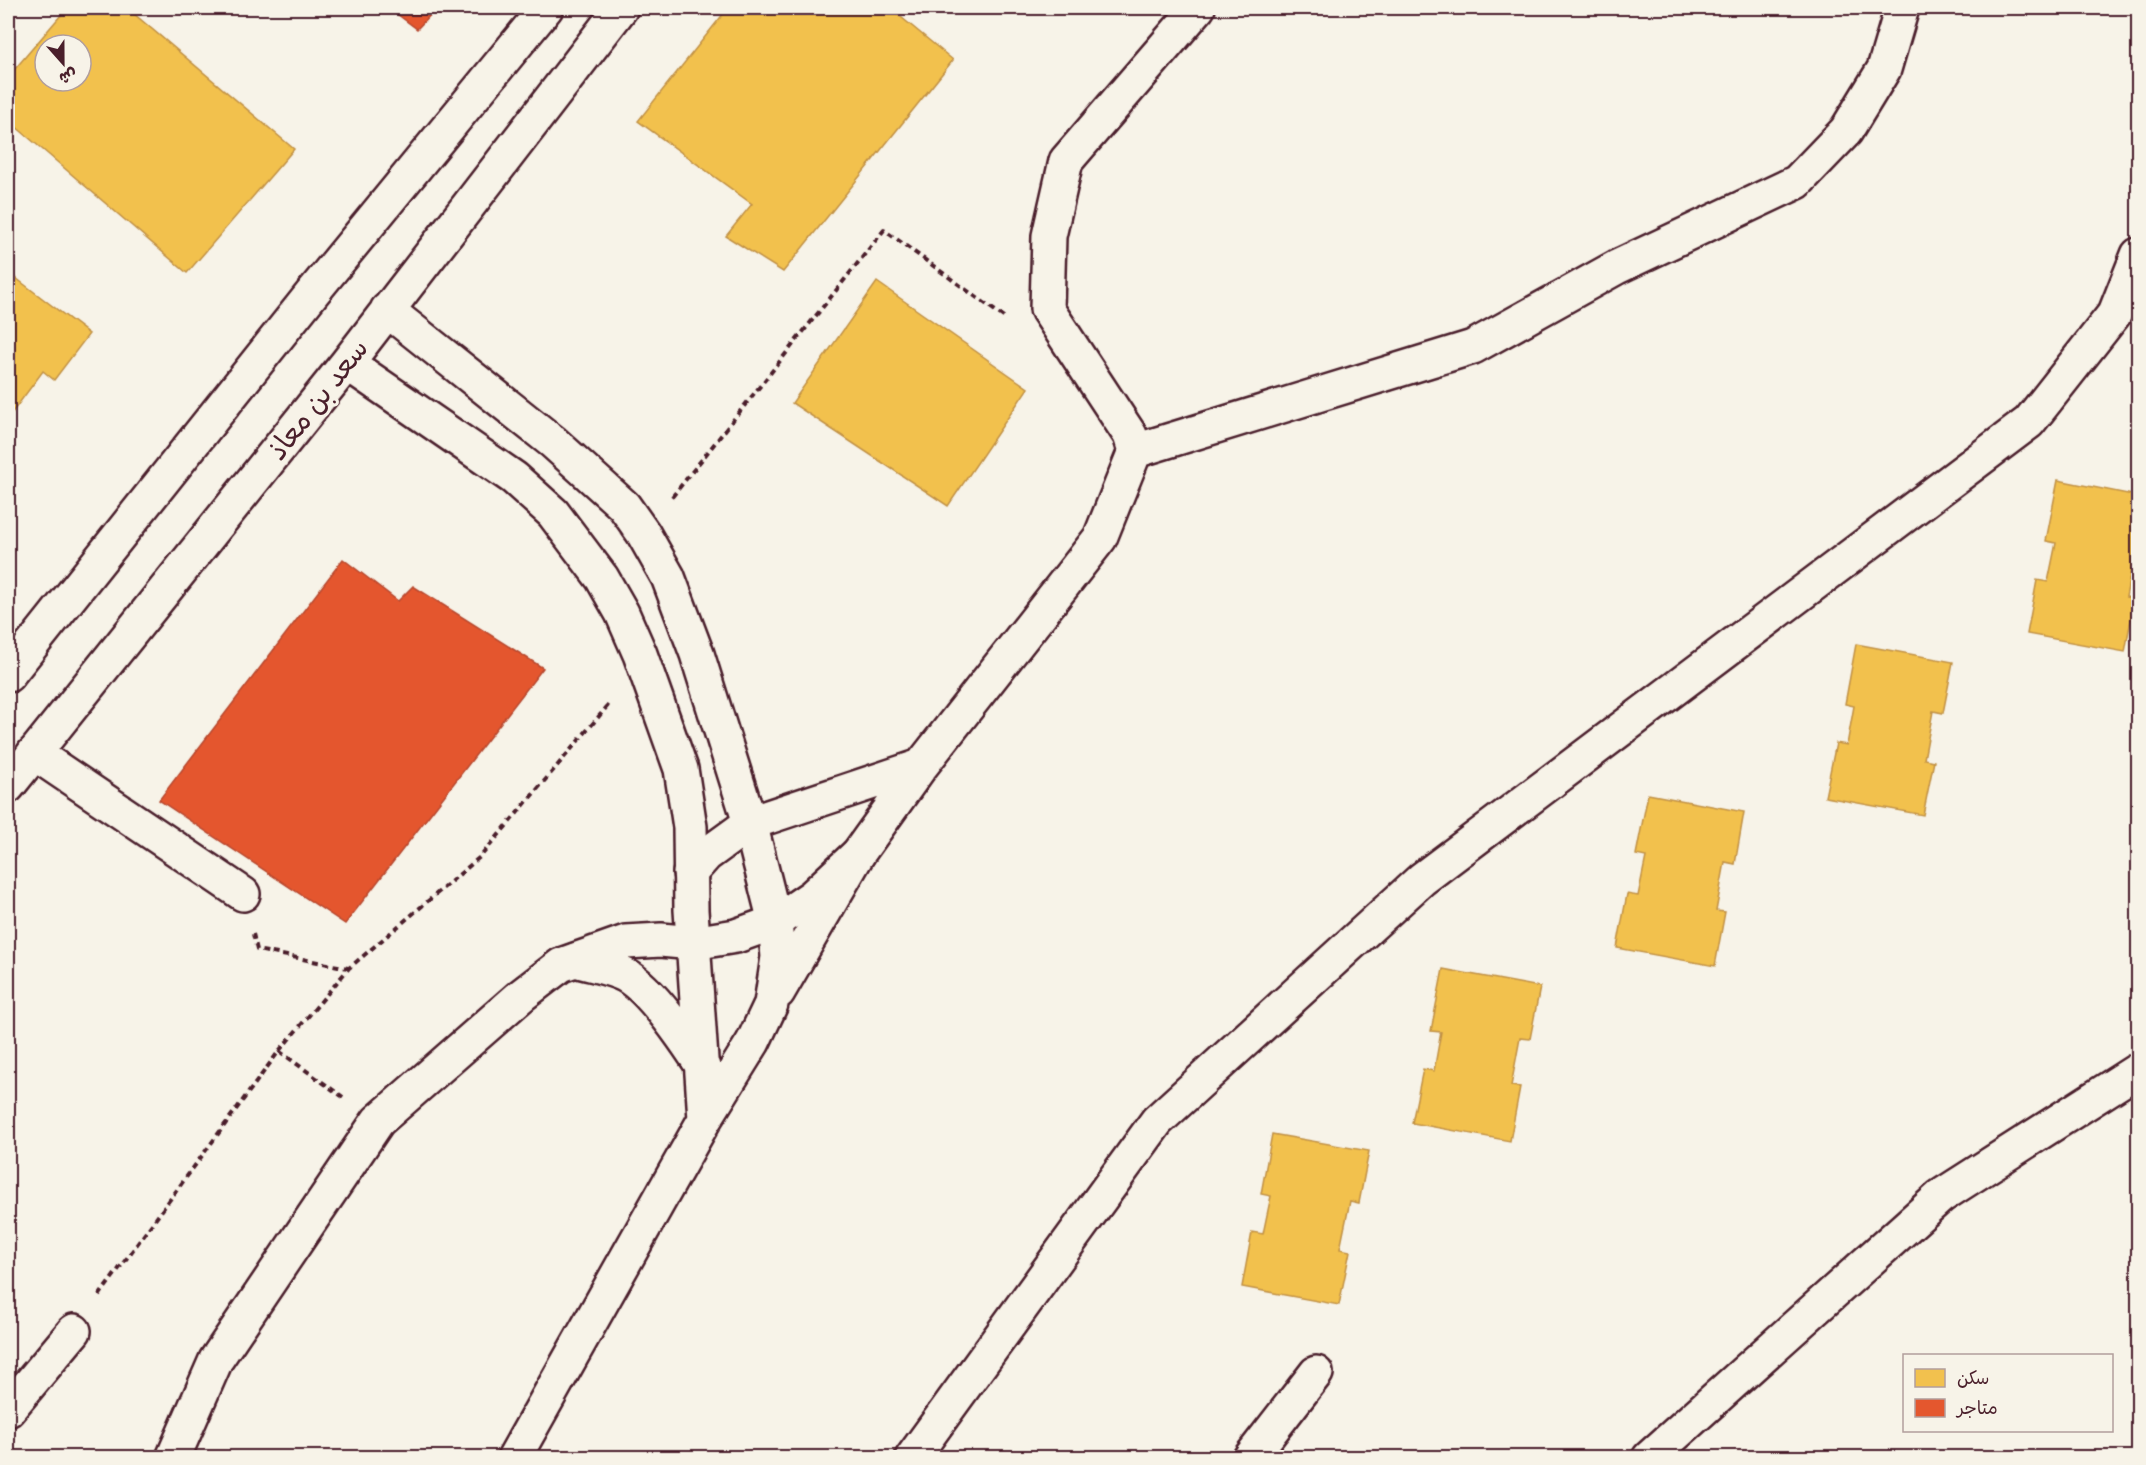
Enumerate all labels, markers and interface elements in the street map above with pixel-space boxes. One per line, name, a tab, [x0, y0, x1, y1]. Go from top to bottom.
north arrow	[33, 33, 93, 93]
text: ش	[56, 64, 80, 89]
street label: سعد بن معاذ	[259, 332, 376, 467]
legend	[1903, 1354, 2113, 1432]
text: سكن	[1957, 1367, 1989, 1389]
text: متاجر	[1955, 1397, 1998, 1419]

